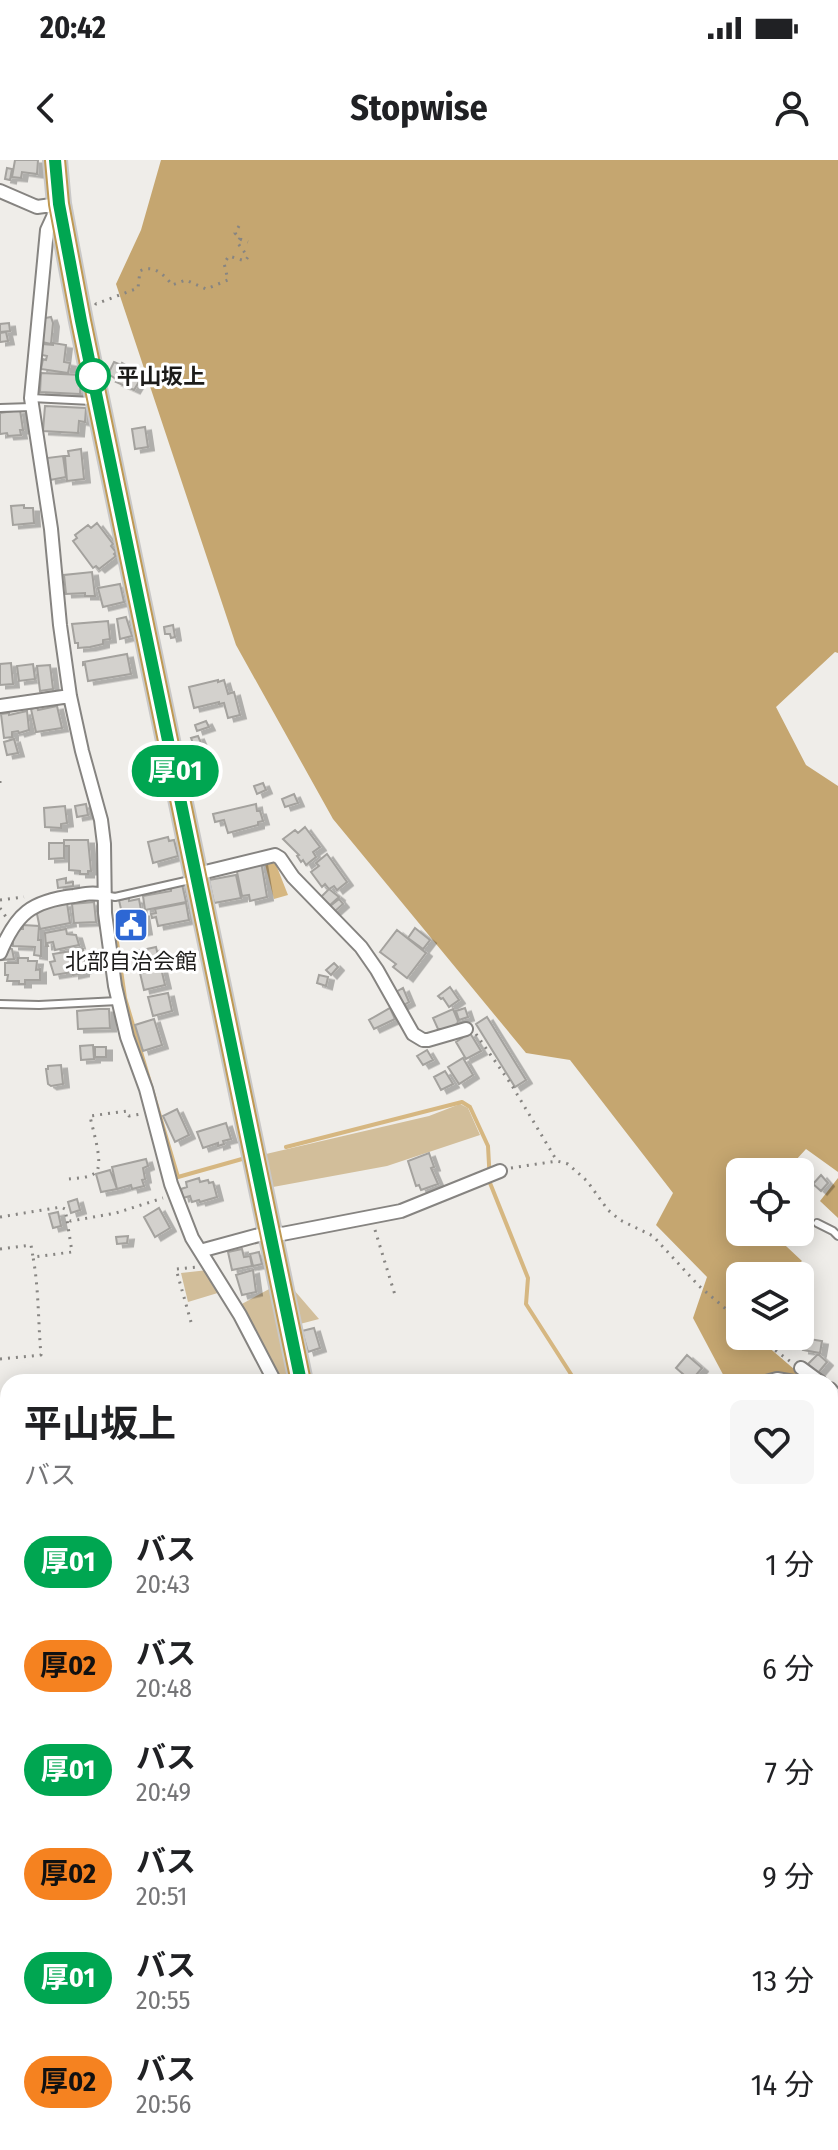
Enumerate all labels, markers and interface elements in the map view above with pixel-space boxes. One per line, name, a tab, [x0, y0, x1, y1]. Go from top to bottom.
text: 20:42	[40, 10, 106, 46]
icon: back	[24, 86, 68, 130]
text: Stopwise	[350, 86, 488, 130]
icon: person	[770, 86, 814, 130]
marker: 平山坂上	[76, 359, 110, 393]
place label: 平山坂上	[117, 363, 205, 390]
line badge: 厚01	[129, 745, 221, 797]
text: 厚01	[148, 754, 202, 787]
public building icon: 北部自治会館	[112, 906, 150, 944]
place label: 北部自治会館	[65, 948, 197, 975]
map controls	[726, 1158, 814, 1350]
button: locate	[726, 1158, 814, 1246]
button: layers	[726, 1262, 814, 1350]
button: heart	[730, 1400, 814, 1484]
text: 平山坂上	[24, 1401, 176, 1447]
text: バス	[24, 1460, 76, 1491]
text: バス	[136, 1532, 196, 1568]
text: 厚01	[41, 1545, 95, 1578]
text: 1 分	[765, 1547, 814, 1583]
text: 20:43	[136, 1569, 190, 1600]
text: バス	[136, 1636, 196, 1672]
text: 厚02	[40, 1649, 96, 1682]
text: 6 分	[762, 1651, 814, 1687]
text: 20:48	[136, 1673, 192, 1704]
text: バス	[136, 1740, 196, 1776]
text: 厚01	[41, 1753, 95, 1786]
text: 7 分	[765, 1755, 814, 1791]
text: 20:49	[136, 1777, 191, 1808]
text: バス	[136, 1844, 196, 1880]
text: 厚02	[40, 1857, 96, 1890]
text: 9 分	[762, 1859, 814, 1895]
text: 20:51	[136, 1881, 187, 1912]
text: バス	[136, 1948, 196, 1984]
text: 厚01	[41, 1961, 95, 1994]
text: 13 分	[752, 1963, 814, 1999]
text: 20:55	[136, 1985, 190, 2016]
text: バス	[136, 2052, 196, 2088]
text: 厚02	[40, 2065, 96, 2098]
text: 14 分	[751, 2067, 814, 2103]
text: 20:56	[136, 2089, 191, 2120]

